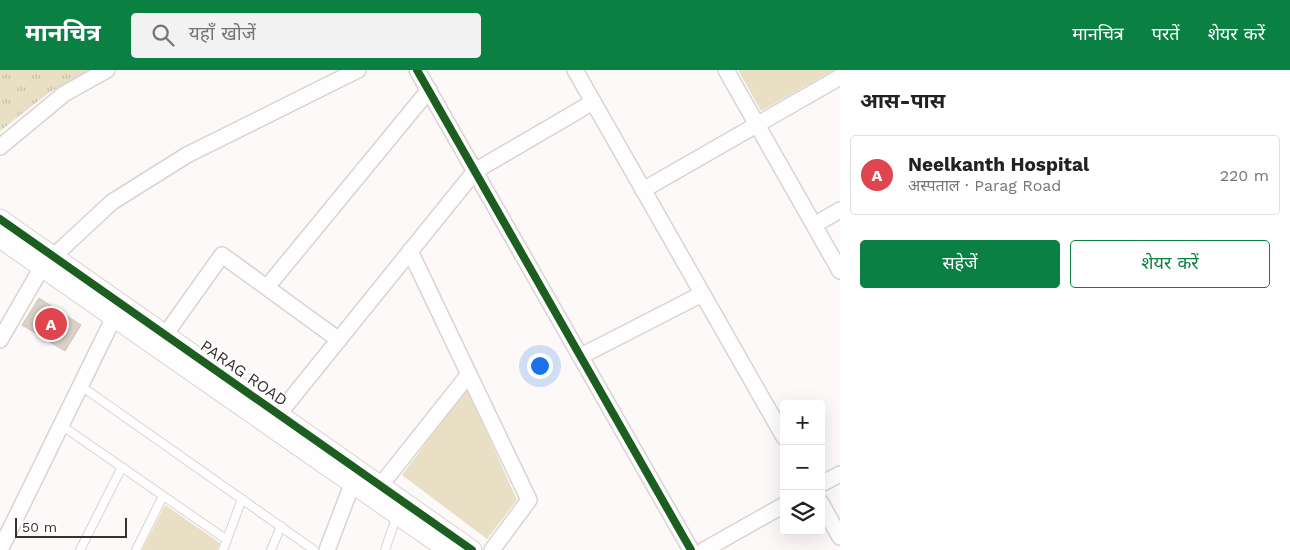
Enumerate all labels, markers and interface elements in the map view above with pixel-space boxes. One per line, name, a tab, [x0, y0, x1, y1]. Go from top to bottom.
search box	[131, 13, 481, 58]
text: मानचित्र	[25, 19, 101, 47]
icon: search	[149, 21, 177, 49]
text: यहाँ खोजें	[189, 22, 256, 45]
text: मानचित्र	[1072, 23, 1124, 44]
text: परतें	[1152, 23, 1180, 44]
text: शेयर करें	[1208, 23, 1265, 44]
text: आस-पास	[860, 88, 945, 113]
text: Neelkanth Hospital	[908, 153, 1089, 176]
text: A	[872, 166, 882, 185]
text: 220 m	[1220, 166, 1269, 185]
text: अस्पताल · Parag Road	[908, 176, 1061, 195]
button: सहेजें	[860, 240, 1060, 288]
button: शेयर करें	[1070, 240, 1270, 288]
pin: A	[35, 305, 67, 343]
street label: PARAG ROAD	[197, 336, 291, 410]
your location	[527, 353, 553, 379]
map controls	[780, 400, 825, 535]
button: +	[780, 400, 825, 445]
button: −	[780, 445, 825, 490]
button: layers	[780, 490, 825, 535]
scale bar	[15, 515, 128, 538]
text: 50 m	[22, 519, 57, 535]

